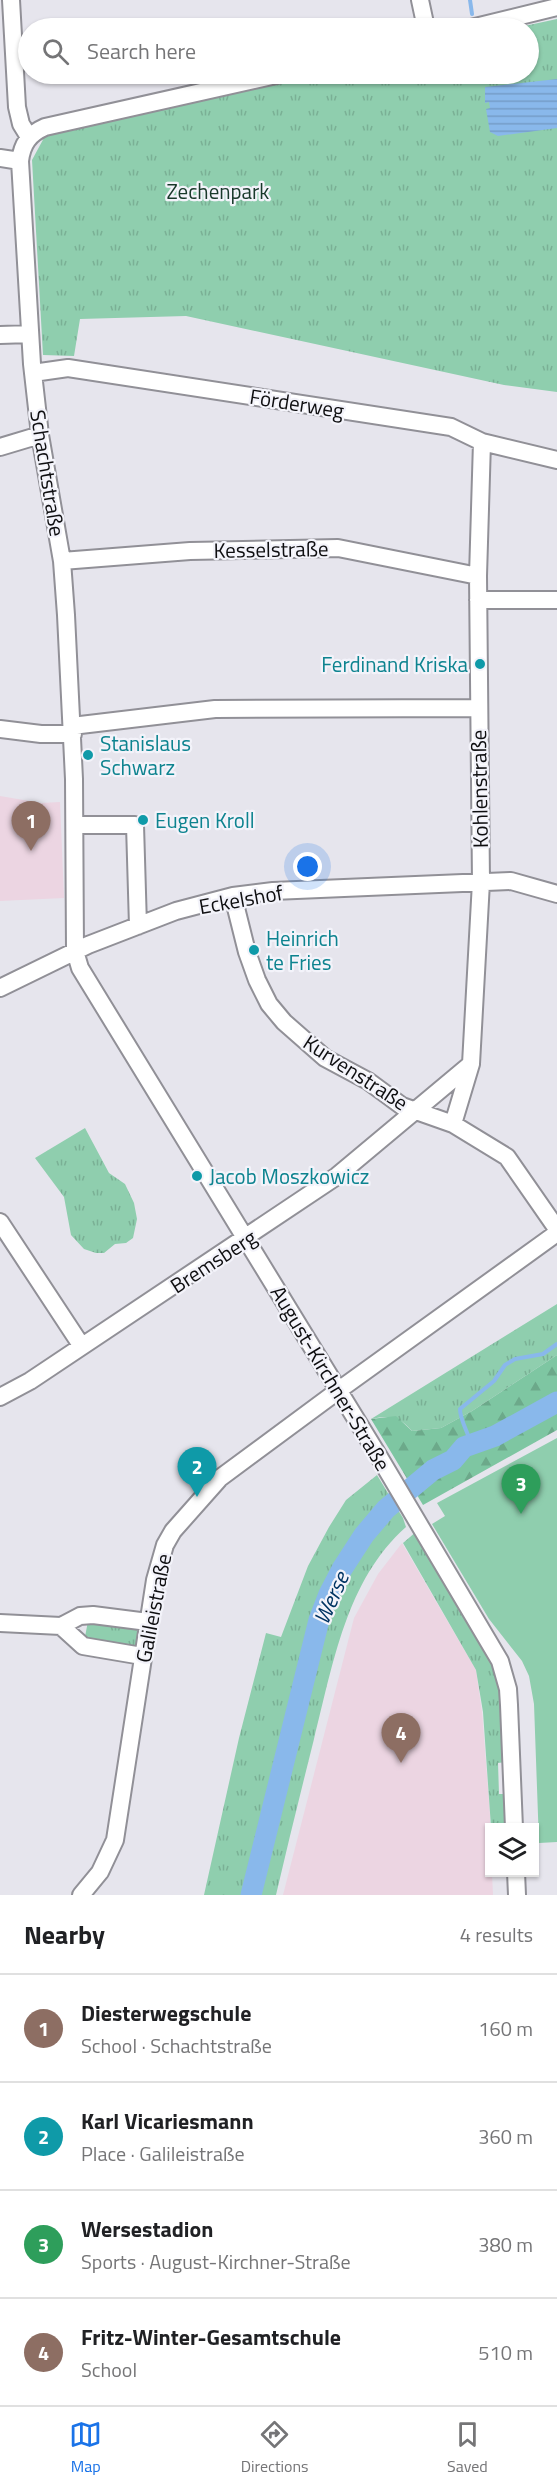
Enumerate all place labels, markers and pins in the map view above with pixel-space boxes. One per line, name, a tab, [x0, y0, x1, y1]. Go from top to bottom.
place label: Ferdinand Kriska	[321, 648, 468, 680]
marker: Ferdinand Kriska	[473, 657, 487, 671]
place label: Stanislaus Schwarz	[100, 727, 191, 783]
marker: Stanislaus Schwarz	[81, 748, 95, 762]
pin: 1	[12, 802, 51, 851]
place label: Eugen Kroll	[155, 804, 255, 836]
marker: Eugen Kroll	[136, 813, 150, 827]
place label: Heinrich te Fries	[266, 922, 339, 978]
marker: Heinrich te Fries	[247, 943, 261, 957]
place label: Jacob Moszkowicz	[209, 1160, 369, 1192]
marker: Jacob Moszkowicz	[190, 1169, 204, 1183]
pin: 2	[178, 1448, 216, 1497]
pin: 3	[502, 1464, 540, 1514]
pin: 4	[382, 1714, 420, 1763]

